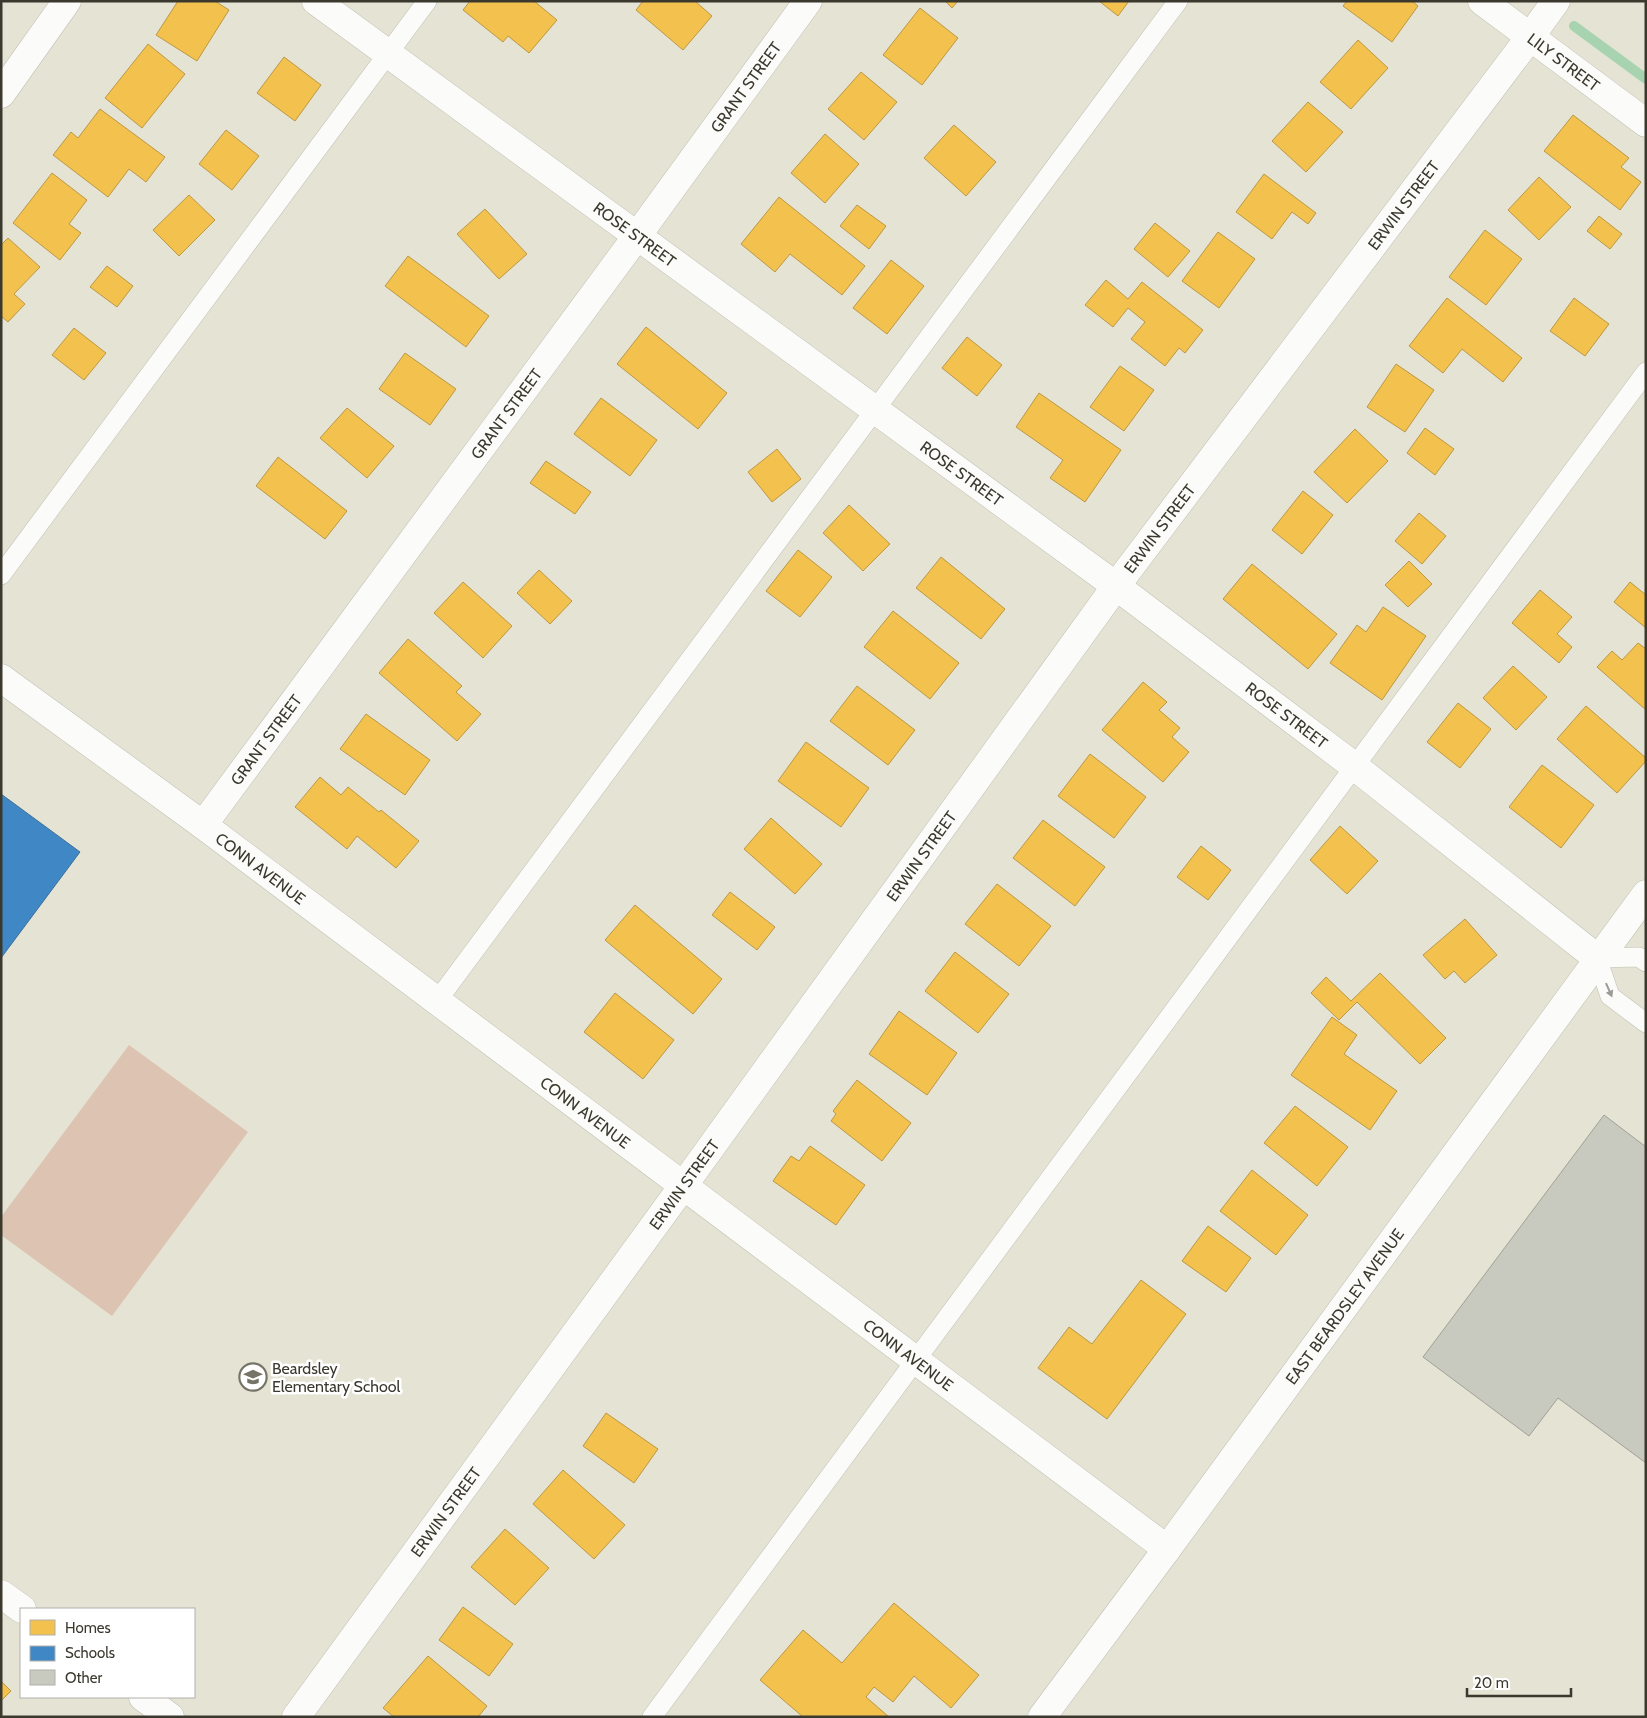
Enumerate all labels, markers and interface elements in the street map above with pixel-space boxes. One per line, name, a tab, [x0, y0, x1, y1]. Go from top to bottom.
street label: LILY STREET	[1524, 29, 1604, 95]
street label: GRANT STREET	[706, 37, 785, 136]
street label: ERWIN STREET	[1364, 157, 1443, 253]
street label: ROSE STREET	[590, 198, 680, 271]
street label: GRANT STREET	[467, 364, 546, 463]
street label: ROSE STREET	[917, 437, 1007, 510]
street label: ERWIN STREET	[1120, 480, 1199, 577]
street label: ROSE STREET	[1242, 678, 1332, 752]
street label: GRANT STREET	[226, 690, 306, 789]
street label: ERWIN STREET	[882, 807, 960, 905]
street label: CONN AVENUE	[212, 828, 310, 908]
one-way arrow	[1605, 983, 1613, 997]
street label: CONN AVENUE	[537, 1072, 634, 1152]
street label: ERWIN STREET	[645, 1135, 723, 1233]
street label: EAST BEARDSLEY AVENUE	[1281, 1225, 1408, 1388]
street label: CONN AVENUE	[860, 1315, 957, 1395]
place label: Beardsley Elementary School	[272, 1359, 400, 1396]
school or university icon: Beardsley Elementary School	[238, 1362, 268, 1392]
street label: ERWIN STREET	[407, 1463, 485, 1560]
legend	[20, 1608, 195, 1698]
text: Homes	[65, 1619, 111, 1637]
text: Schools	[65, 1644, 115, 1662]
scale bar	[1467, 1666, 1571, 1698]
text: Other	[65, 1669, 102, 1687]
text: 20 m	[1474, 1674, 1509, 1692]

